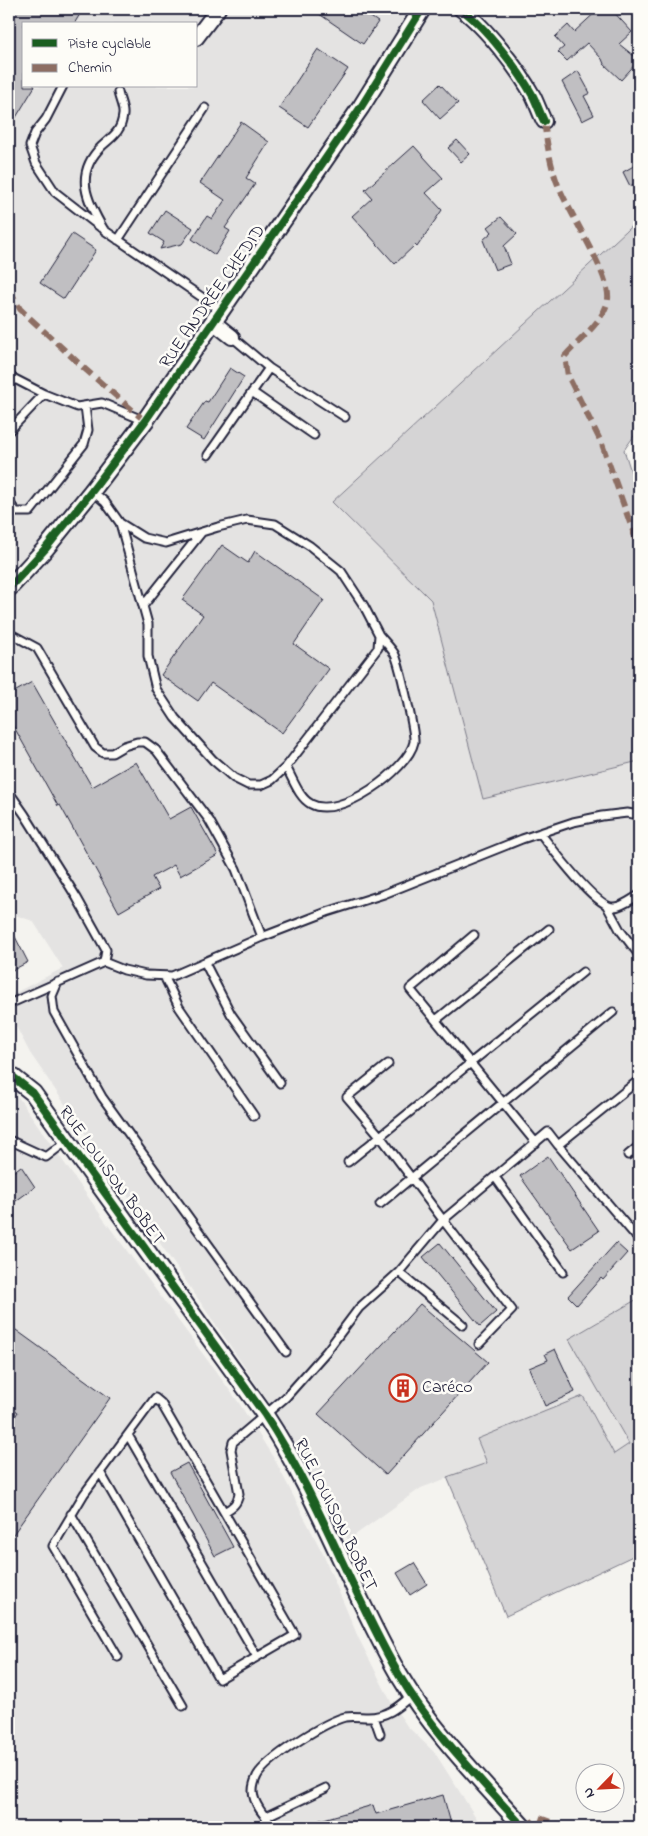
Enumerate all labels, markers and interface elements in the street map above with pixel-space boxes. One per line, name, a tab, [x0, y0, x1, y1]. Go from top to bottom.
legend	[22, 22, 198, 88]
text: Piste cyclable	[68, 33, 151, 56]
text: Chemin	[68, 57, 112, 79]
street label: RUE ANDRÉE CHEDID	[154, 220, 272, 374]
street label: RUE LOUISON BOBET	[51, 1101, 171, 1251]
building icon: Caréco	[388, 1373, 418, 1403]
place label: Caréco	[422, 1375, 473, 1401]
street label: RUE LOUISON BOBET	[287, 1434, 383, 1596]
north arrow	[576, 1764, 626, 1814]
text: N	[578, 1784, 601, 1801]

